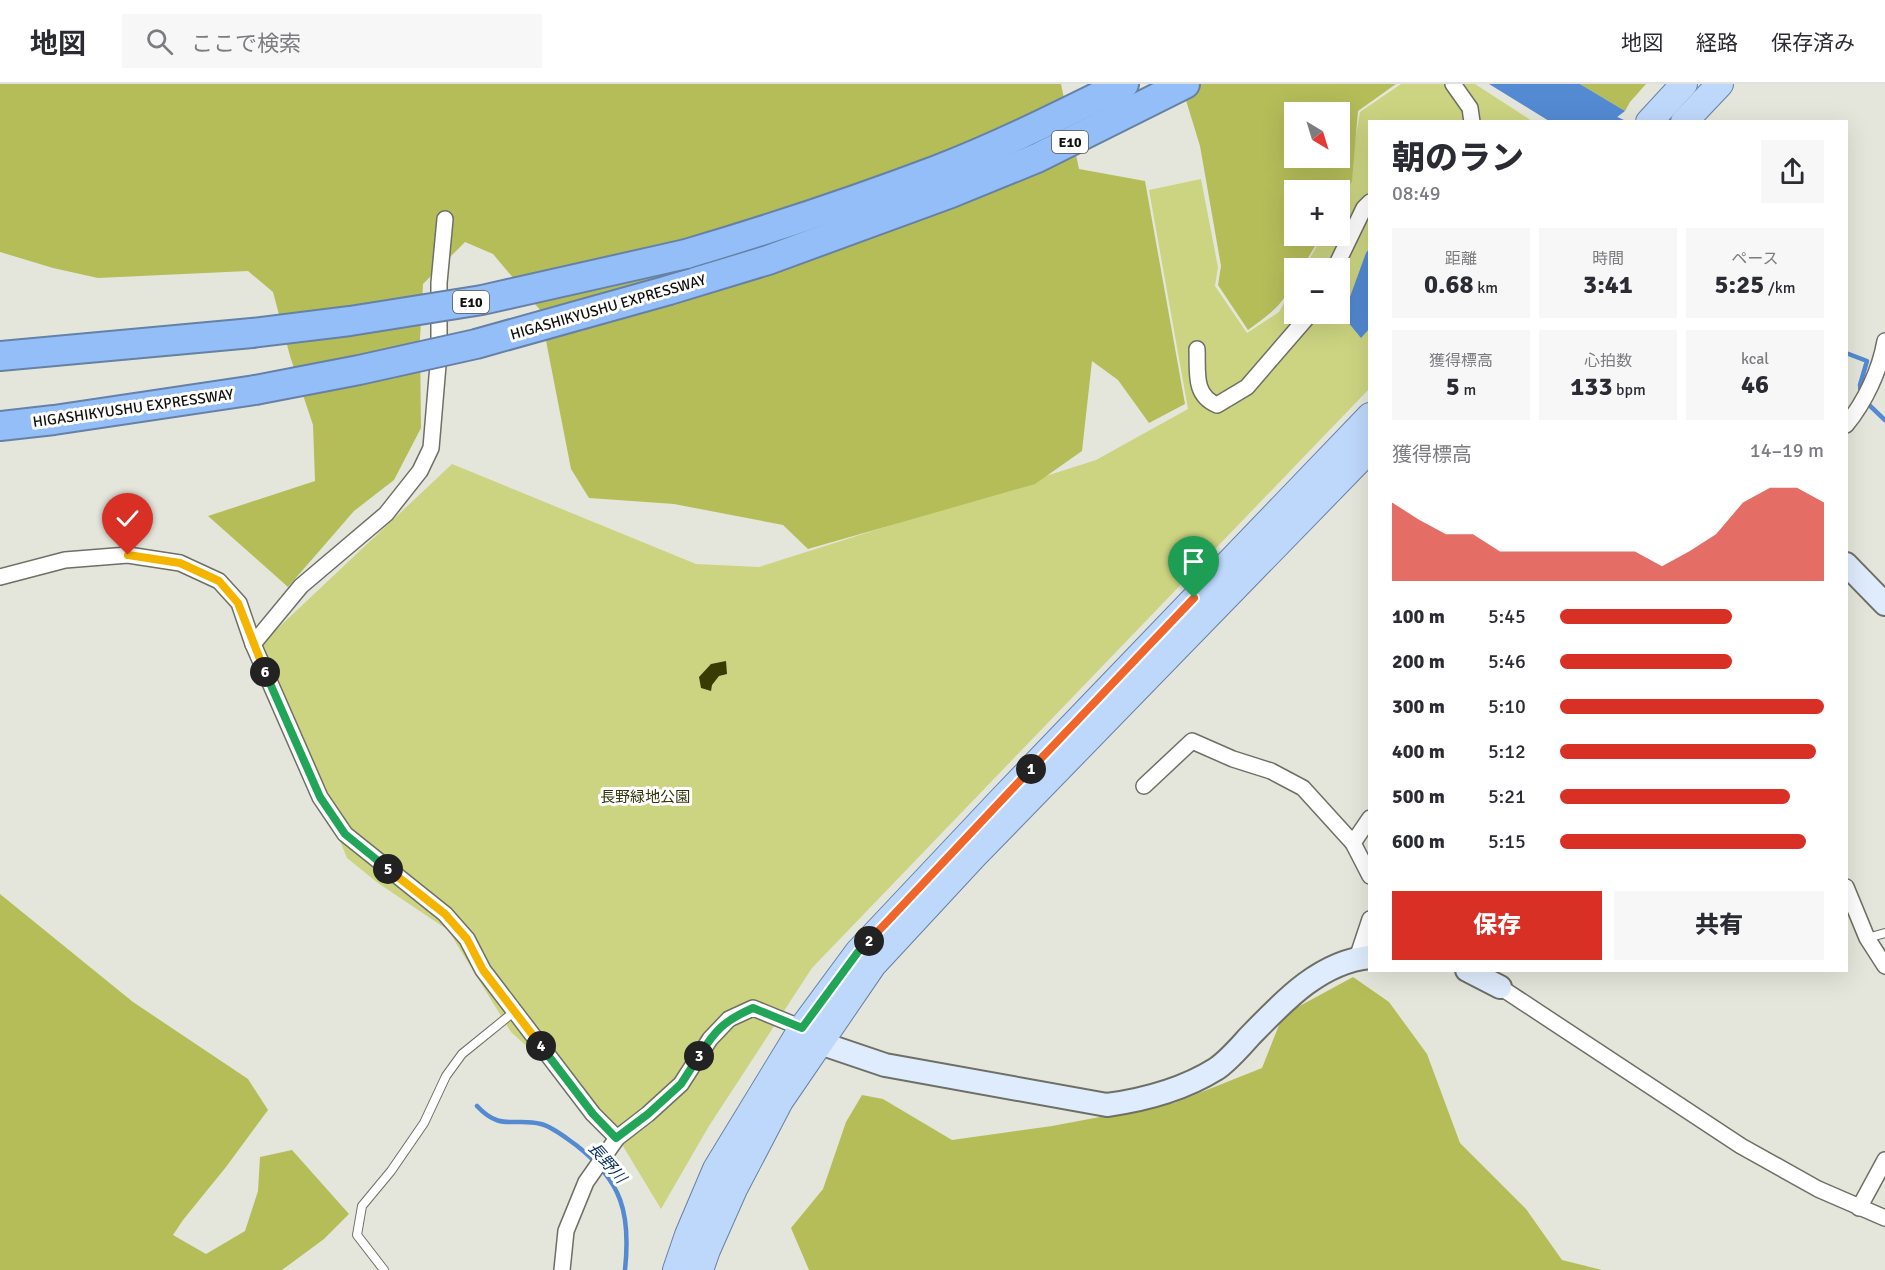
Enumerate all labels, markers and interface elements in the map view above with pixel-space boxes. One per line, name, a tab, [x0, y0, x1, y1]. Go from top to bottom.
search box	[122, 14, 542, 68]
icon: search	[143, 25, 176, 58]
text: 地図	[30, 27, 86, 61]
text: ここで検索	[191, 30, 301, 57]
text: 地図	[1621, 30, 1663, 56]
text: 経路	[1696, 30, 1738, 56]
text: 保存済み	[1771, 30, 1855, 56]
north arrow	[1284, 102, 1350, 168]
map controls	[1284, 102, 1350, 324]
road number: E10	[1052, 131, 1088, 153]
text: 朝のラン	[1392, 138, 1524, 179]
button: share	[1761, 140, 1824, 203]
button: +	[1284, 180, 1350, 246]
text: 08:49	[1392, 181, 1441, 206]
text: 距離	[1445, 249, 1477, 269]
text: 時間	[1592, 249, 1624, 269]
text: ペース	[1731, 249, 1779, 269]
button: −	[1284, 258, 1350, 324]
text: 0.68	[1424, 269, 1474, 301]
text: 3:41	[1583, 269, 1633, 301]
text: 5:25	[1715, 269, 1764, 301]
street label: HIGASHIKYUSHU EXPRESSWAY	[508, 270, 708, 344]
text: km	[1474, 278, 1498, 298]
text: /km	[1764, 278, 1795, 298]
road number: E10	[453, 291, 489, 313]
text: kcal	[1741, 349, 1769, 369]
text: 獲得標高	[1429, 351, 1493, 371]
text: 心拍数	[1584, 351, 1632, 371]
text: 46	[1741, 369, 1769, 401]
text: 5	[1446, 371, 1460, 403]
text: 133	[1570, 371, 1612, 403]
text: m	[1460, 380, 1476, 400]
text: bpm	[1612, 380, 1646, 400]
street label: HIGASHIKYUSHU EXPRESSWAY	[32, 385, 235, 431]
text: 14–19 m	[1750, 438, 1824, 463]
text: 獲得標高	[1392, 442, 1472, 467]
pin	[102, 493, 153, 555]
icon: check	[111, 502, 144, 535]
pin	[1168, 536, 1219, 598]
icon: arrive	[1177, 545, 1210, 578]
text: 100 m	[1392, 604, 1445, 629]
text: 5:45	[1488, 604, 1526, 629]
text: 200 m	[1392, 649, 1445, 674]
text: 5:46	[1488, 649, 1526, 674]
pin: 6	[250, 657, 280, 687]
text: 6	[261, 662, 269, 682]
text: 300 m	[1392, 694, 1445, 719]
text: 5:10	[1488, 694, 1526, 719]
text: 400 m	[1392, 739, 1445, 764]
text: 5:12	[1488, 739, 1526, 764]
pin: 1	[1016, 754, 1046, 784]
text: 1	[1027, 759, 1035, 779]
text: 500 m	[1392, 784, 1445, 809]
text: 5:21	[1488, 784, 1526, 809]
park label: 長野緑地公園	[600, 788, 690, 806]
text: 600 m	[1392, 829, 1445, 854]
text: 5:15	[1488, 829, 1526, 854]
pin: 5	[373, 854, 403, 884]
text: 5	[384, 859, 392, 879]
button: 保存	[1392, 891, 1602, 960]
button: 共有	[1614, 891, 1824, 960]
pin: 2	[854, 926, 884, 956]
text: 2	[865, 931, 873, 951]
pin: 4	[526, 1031, 556, 1061]
text: 4	[537, 1036, 545, 1056]
pin: 3	[684, 1041, 714, 1071]
text: 3	[695, 1046, 703, 1066]
water label: 長野川	[584, 1138, 632, 1189]

